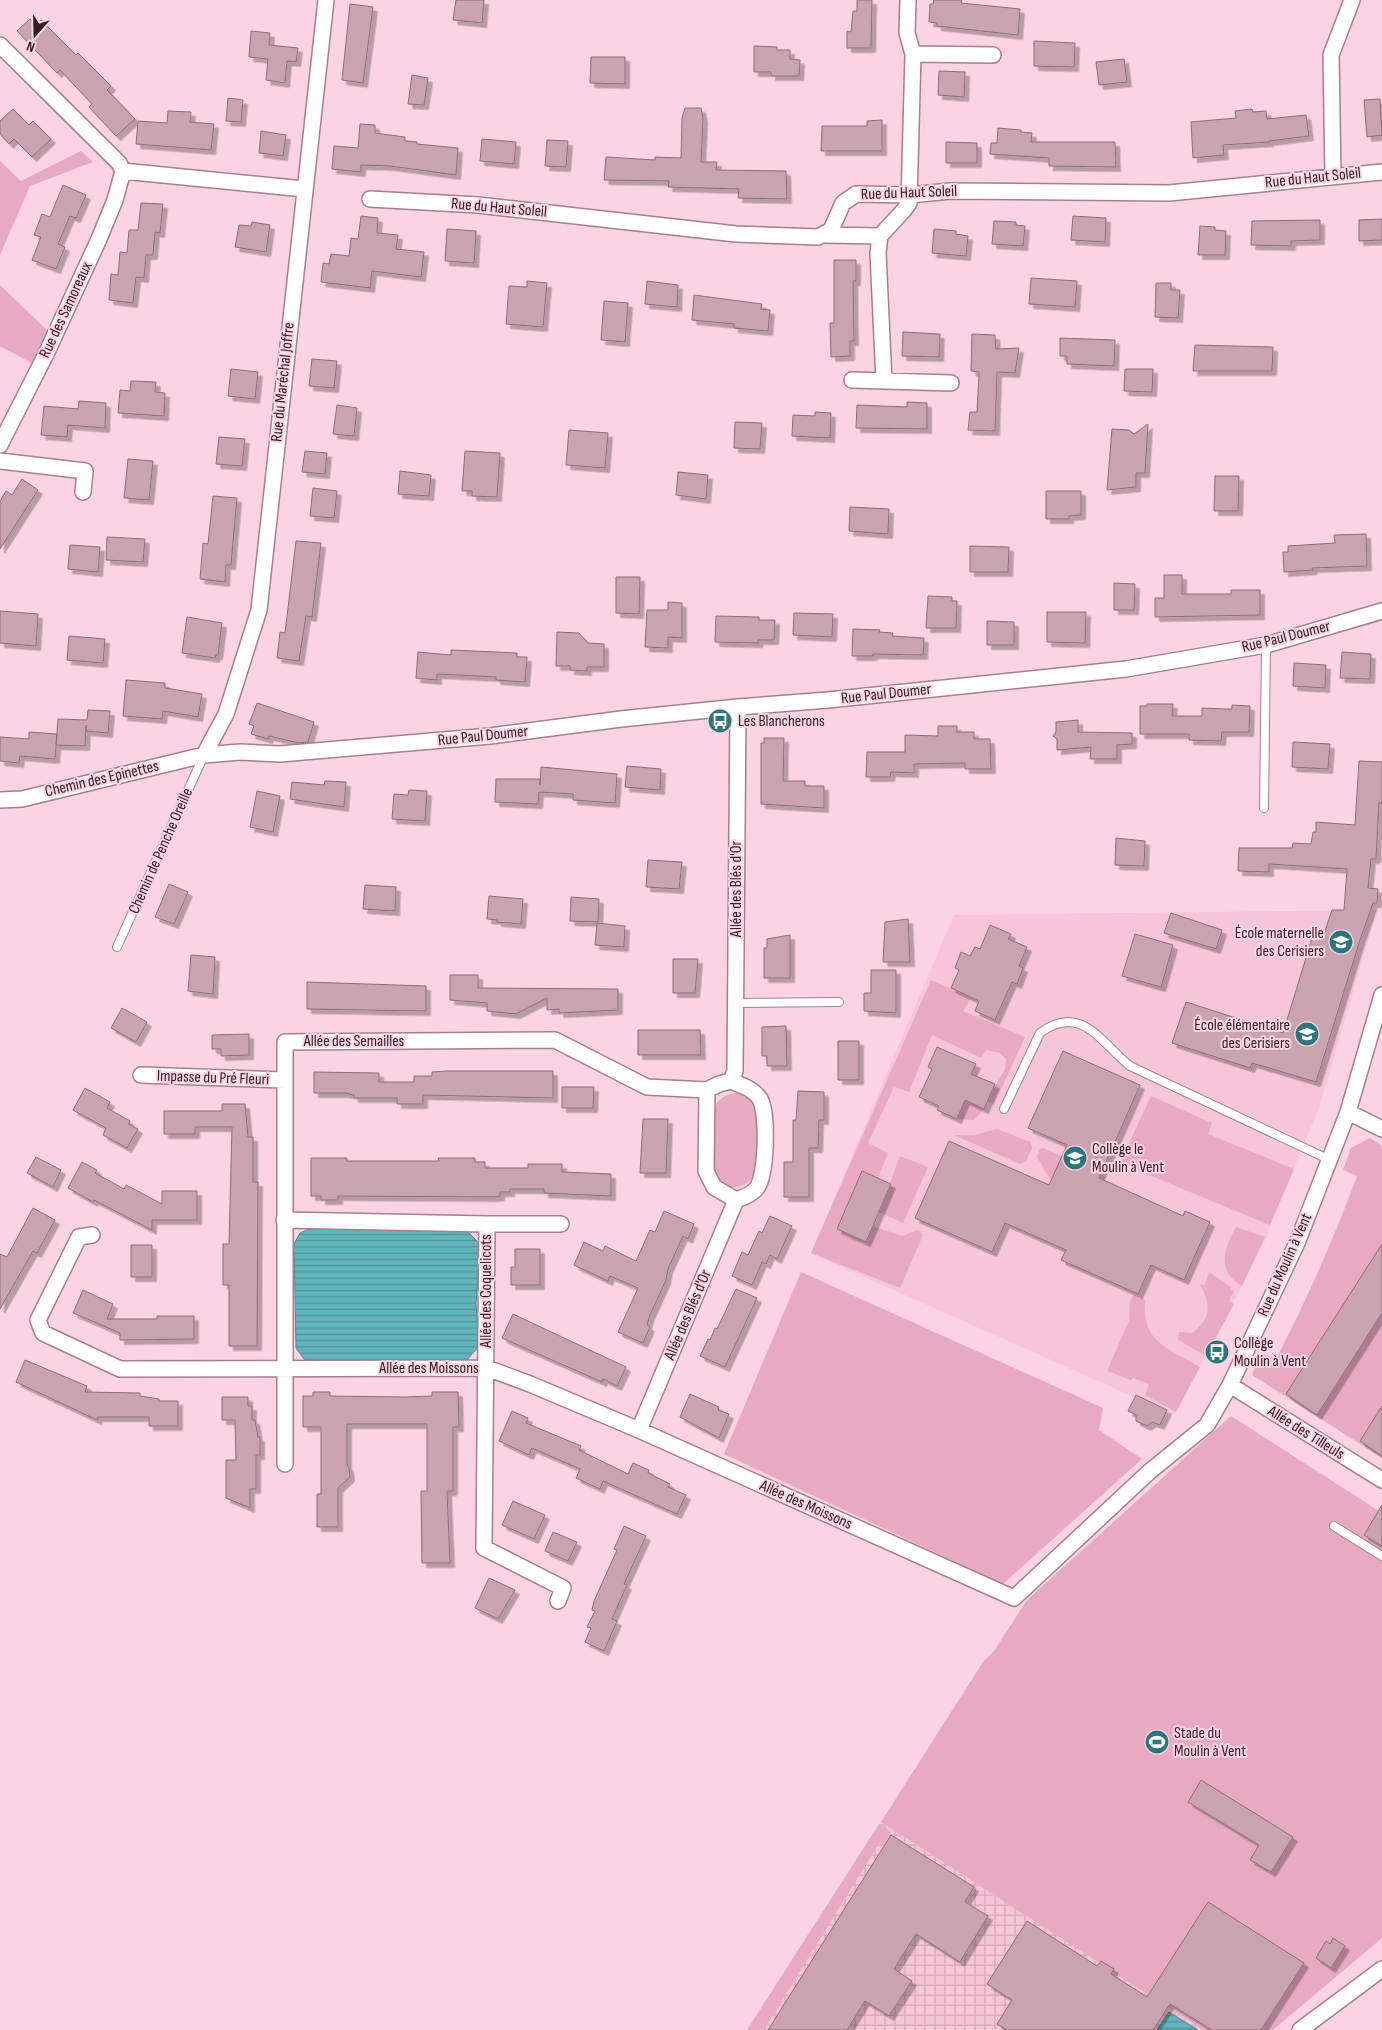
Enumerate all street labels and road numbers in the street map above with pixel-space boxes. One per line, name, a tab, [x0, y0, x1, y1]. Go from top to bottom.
street label: Rue du Haut Soleil	[1264, 164, 1362, 192]
street label: Rue du Haut Soleil	[861, 182, 957, 204]
street label: Rue du Haut Soleil	[450, 194, 548, 222]
street label: Rue des Samoreaux	[35, 259, 97, 361]
street label: Rue du Maréchal Joffre	[267, 321, 299, 443]
street label: Rue Paul Doumer	[1240, 617, 1333, 657]
street label: Rue Paul Doumer	[840, 680, 932, 708]
street label: Rue Paul Doumer	[437, 722, 529, 750]
street label: Chemin des Epinettes	[43, 757, 161, 801]
street label: Chemin de Penche Oreille	[125, 785, 197, 917]
street label: Allée des Blés d'Or	[727, 840, 746, 938]
street label: Allée des Semailles	[303, 1032, 405, 1051]
street label: Impasse du Pré Fleuri	[157, 1067, 269, 1089]
street label: Rue du Moulin à Vent	[1254, 1210, 1316, 1320]
street label: Allée des Coquelicots	[477, 1234, 496, 1349]
street label: Allée des Blés d'Or	[660, 1267, 716, 1364]
street label: Allée des Moissons	[378, 1359, 479, 1378]
street label: Allée des Tilleuls	[1263, 1401, 1348, 1464]
street label: Allée des Moissons	[756, 1476, 856, 1534]

